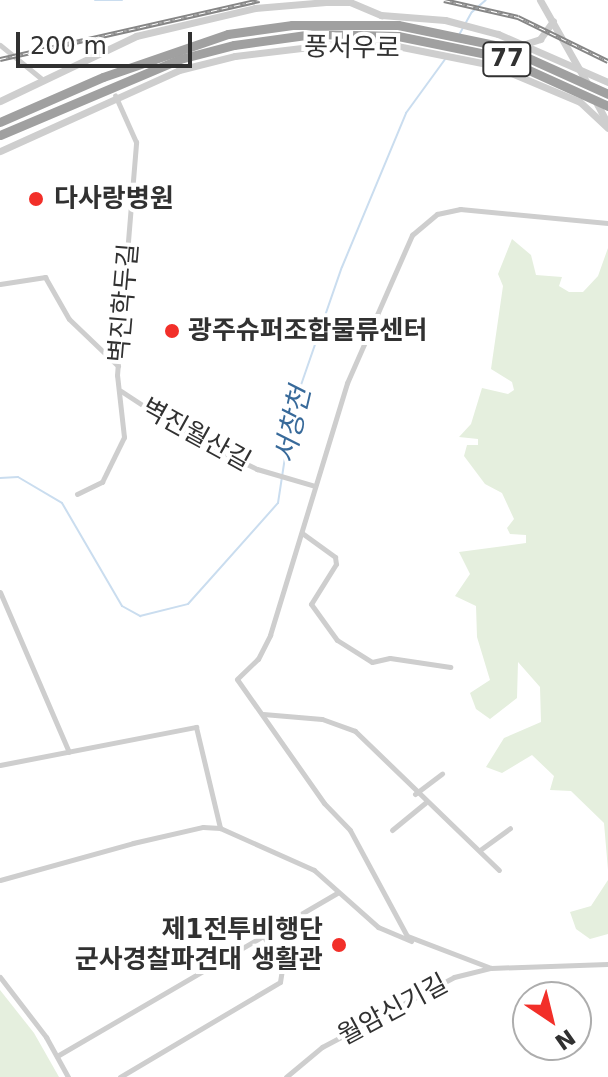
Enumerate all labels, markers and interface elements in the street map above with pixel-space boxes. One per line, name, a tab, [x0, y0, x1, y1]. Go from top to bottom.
scale bar	[20, 16, 196, 66]
text: 200 m	[30, 32, 107, 60]
street label: 풍서우로	[304, 32, 400, 64]
road number: 77	[481, 39, 533, 79]
place label: 다사랑병원	[54, 183, 174, 215]
marker: 다사랑병원	[25, 188, 47, 210]
street label: 벽진학두길	[103, 242, 145, 364]
place label: 광주슈퍼조합물류센터	[188, 315, 427, 347]
marker: 광주슈퍼조합물류센터	[163, 322, 181, 340]
water label: 서창천	[268, 384, 318, 466]
street label: 벽진월산길	[136, 392, 256, 478]
place label: 제1전투비행단 군사경찰파견대 생활관	[75, 914, 323, 976]
marker: 제1전투비행단 군사경찰파견대 생활관	[330, 936, 348, 954]
street label: 월암신기길	[333, 968, 453, 1052]
north arrow	[512, 981, 592, 1061]
text: N	[550, 1024, 580, 1055]

